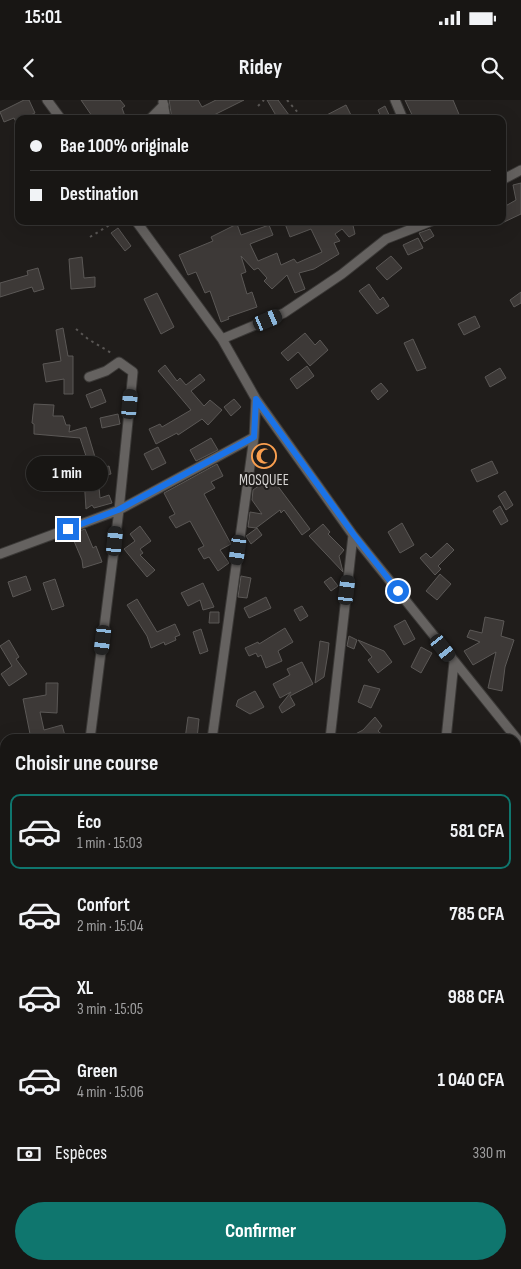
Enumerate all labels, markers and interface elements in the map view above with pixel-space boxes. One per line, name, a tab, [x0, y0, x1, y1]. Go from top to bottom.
text: 15:01	[25, 6, 62, 29]
icon: back	[15, 54, 43, 82]
text: Ridey	[239, 54, 282, 81]
icon: search	[478, 54, 506, 82]
text: Bae 100% originale	[60, 135, 189, 158]
text: Destination	[60, 183, 138, 206]
car	[251, 307, 284, 333]
car	[121, 388, 138, 420]
mosque icon: MOSQUEE	[251, 443, 277, 469]
callout: 1 min	[27, 456, 109, 492]
text: 1 min	[52, 464, 82, 483]
place label: MOSQUEE	[239, 471, 289, 490]
route end	[57, 518, 79, 540]
car	[105, 525, 124, 557]
car	[228, 534, 247, 566]
car	[337, 574, 356, 606]
route start	[387, 580, 409, 602]
car	[93, 624, 112, 656]
car	[427, 632, 458, 664]
text: Choisir une course	[15, 750, 158, 777]
icon: car	[17, 809, 62, 854]
text: Éco	[77, 811, 101, 834]
text: 581 CFA	[450, 820, 504, 843]
text: 1 min · 15:03	[77, 834, 142, 853]
icon: car	[17, 892, 62, 937]
text: Confort	[77, 894, 130, 917]
text: 785 CFA	[449, 903, 504, 926]
text: 2 min · 15:04	[77, 917, 143, 936]
icon: car	[17, 975, 62, 1020]
text: XL	[77, 977, 93, 1000]
text: 988 CFA	[448, 986, 504, 1009]
text: 3 min · 15:05	[77, 1000, 143, 1019]
icon: car	[17, 1058, 62, 1103]
text: Green	[77, 1060, 117, 1083]
text: 1 040 CFA	[438, 1069, 504, 1092]
text: 4 min · 15:06	[77, 1083, 144, 1102]
icon: cash	[15, 1140, 43, 1168]
text: Espèces	[55, 1142, 107, 1165]
text: 330 m	[473, 1144, 506, 1163]
button: Confirmer	[15, 1202, 506, 1260]

